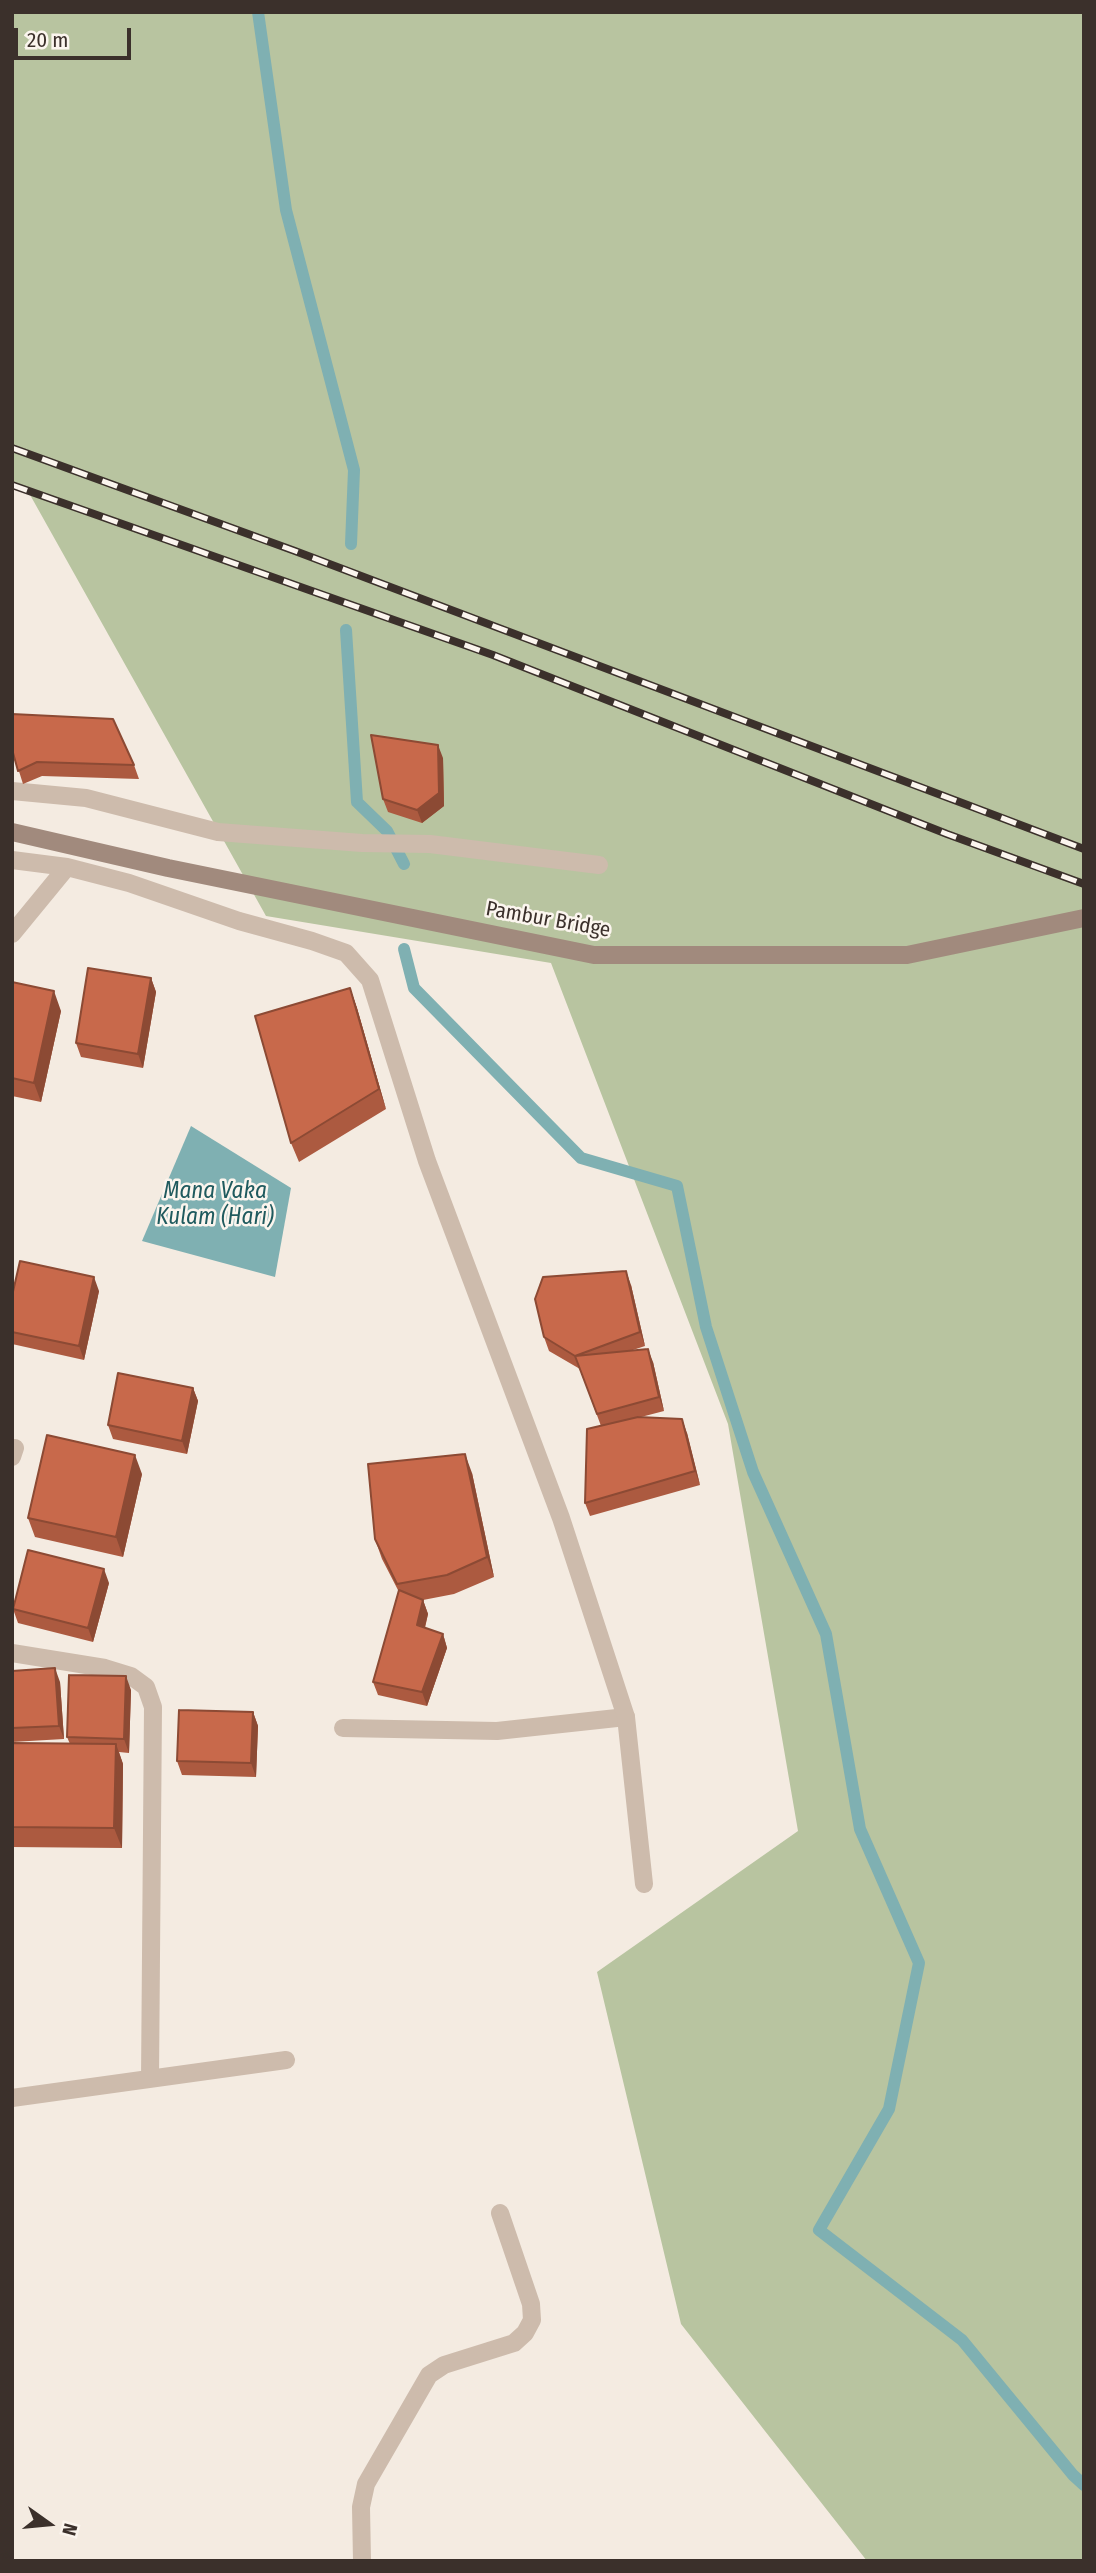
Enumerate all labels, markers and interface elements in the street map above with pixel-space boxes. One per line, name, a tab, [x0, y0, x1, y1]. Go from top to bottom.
scale bar	[18, 14, 135, 58]
text: 20 m	[27, 27, 68, 53]
street label: Pambur Bridge	[484, 897, 612, 943]
water label: Mana Vaka Kulam (Hari)	[156, 1178, 274, 1232]
north arrow	[14, 2489, 84, 2559]
text: N	[57, 2521, 82, 2538]

